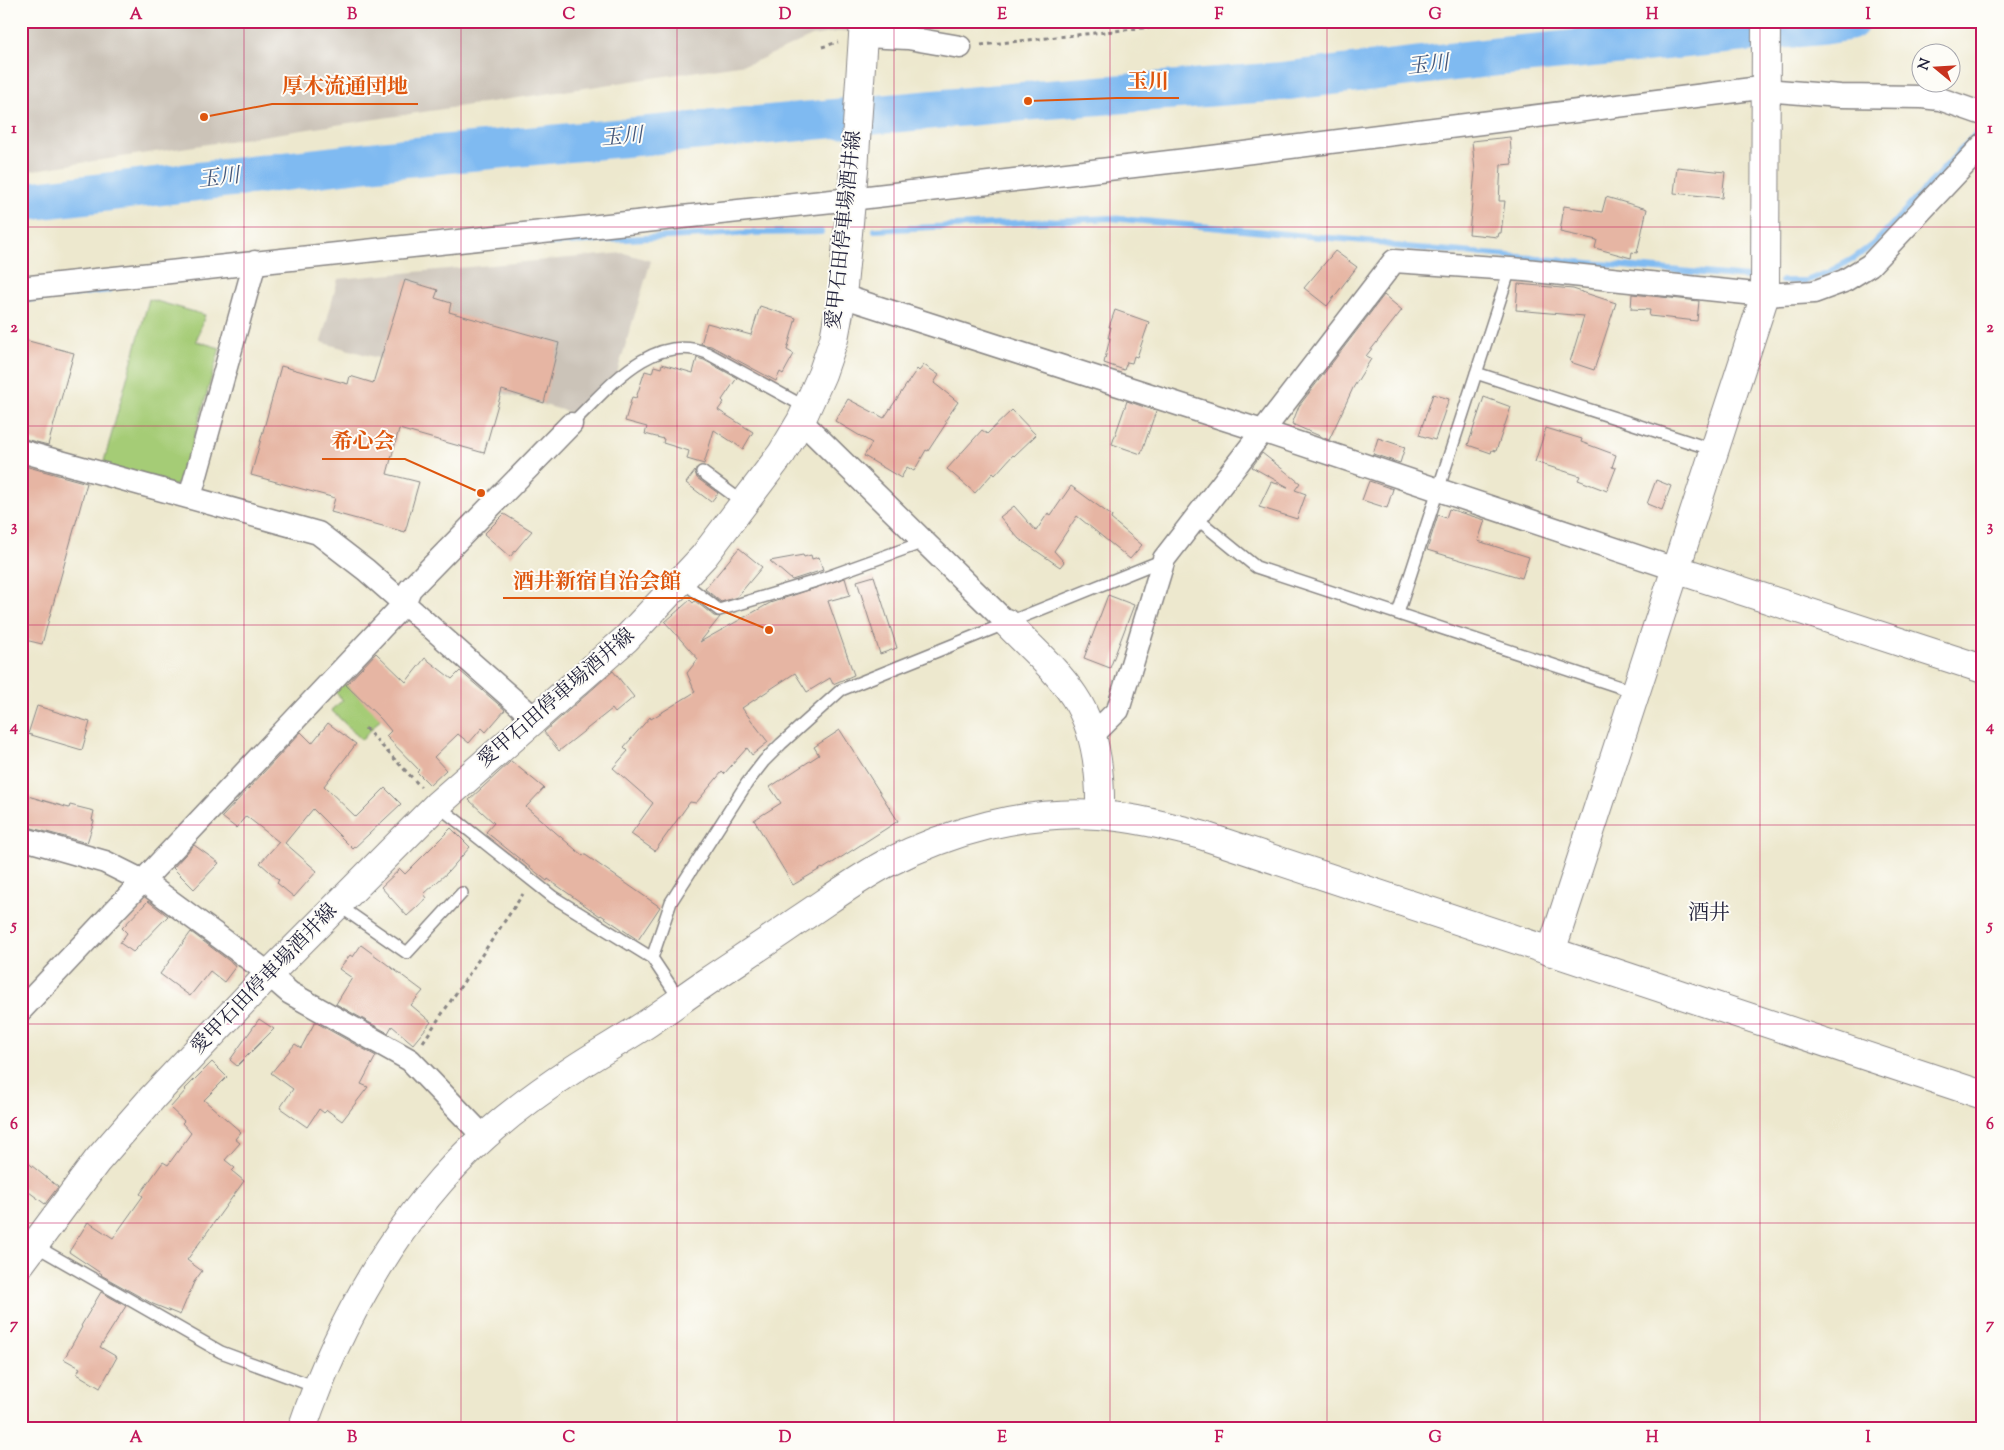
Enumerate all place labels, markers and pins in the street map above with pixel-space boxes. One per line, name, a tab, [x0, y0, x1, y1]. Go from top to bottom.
callout: 玉川	[1117, 62, 1179, 98]
callout: 厚木流通団地	[272, 68, 418, 104]
callout: 希心会	[322, 423, 405, 459]
callout: 酒井新宿自治会館	[503, 562, 691, 598]

